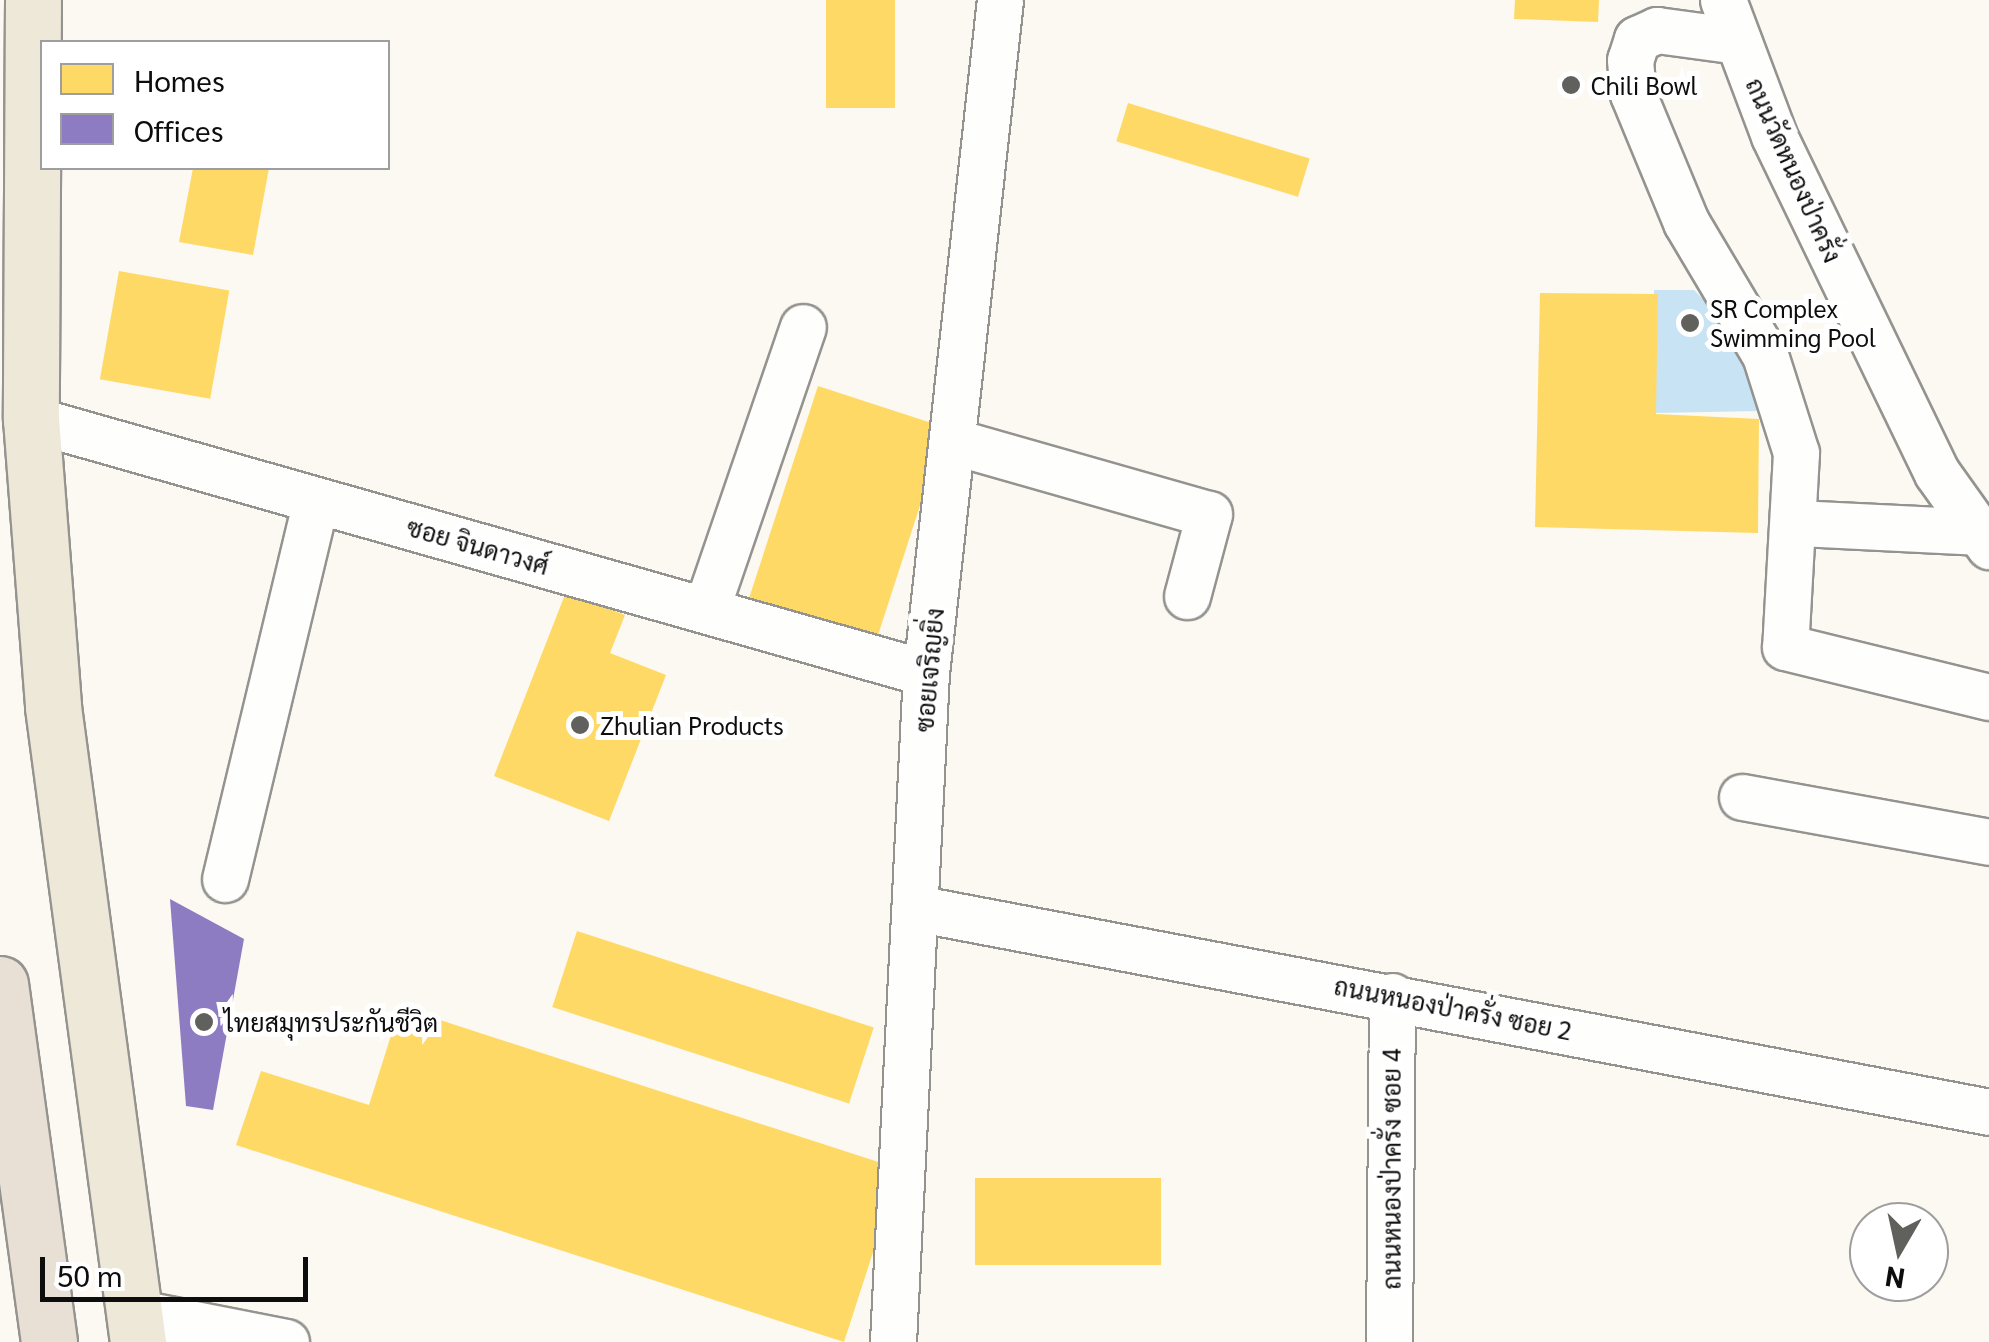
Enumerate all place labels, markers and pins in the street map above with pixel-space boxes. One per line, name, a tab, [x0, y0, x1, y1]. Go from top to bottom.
place label: Chili Bowl	[1591, 70, 1698, 100]
marker: Chili Bowl	[1560, 74, 1582, 96]
place label: SR Complex Swimming Pool	[1710, 294, 1876, 353]
marker: SR Complex Swimming Pool	[1679, 312, 1701, 334]
place label: Zhulian Products	[600, 710, 784, 740]
marker: Zhulian Products	[569, 714, 591, 736]
place label: ไทยสมุทรประกันชีวิต	[224, 1007, 438, 1037]
marker: ไทยสมุทรประกันชีวิต	[193, 1011, 215, 1033]

